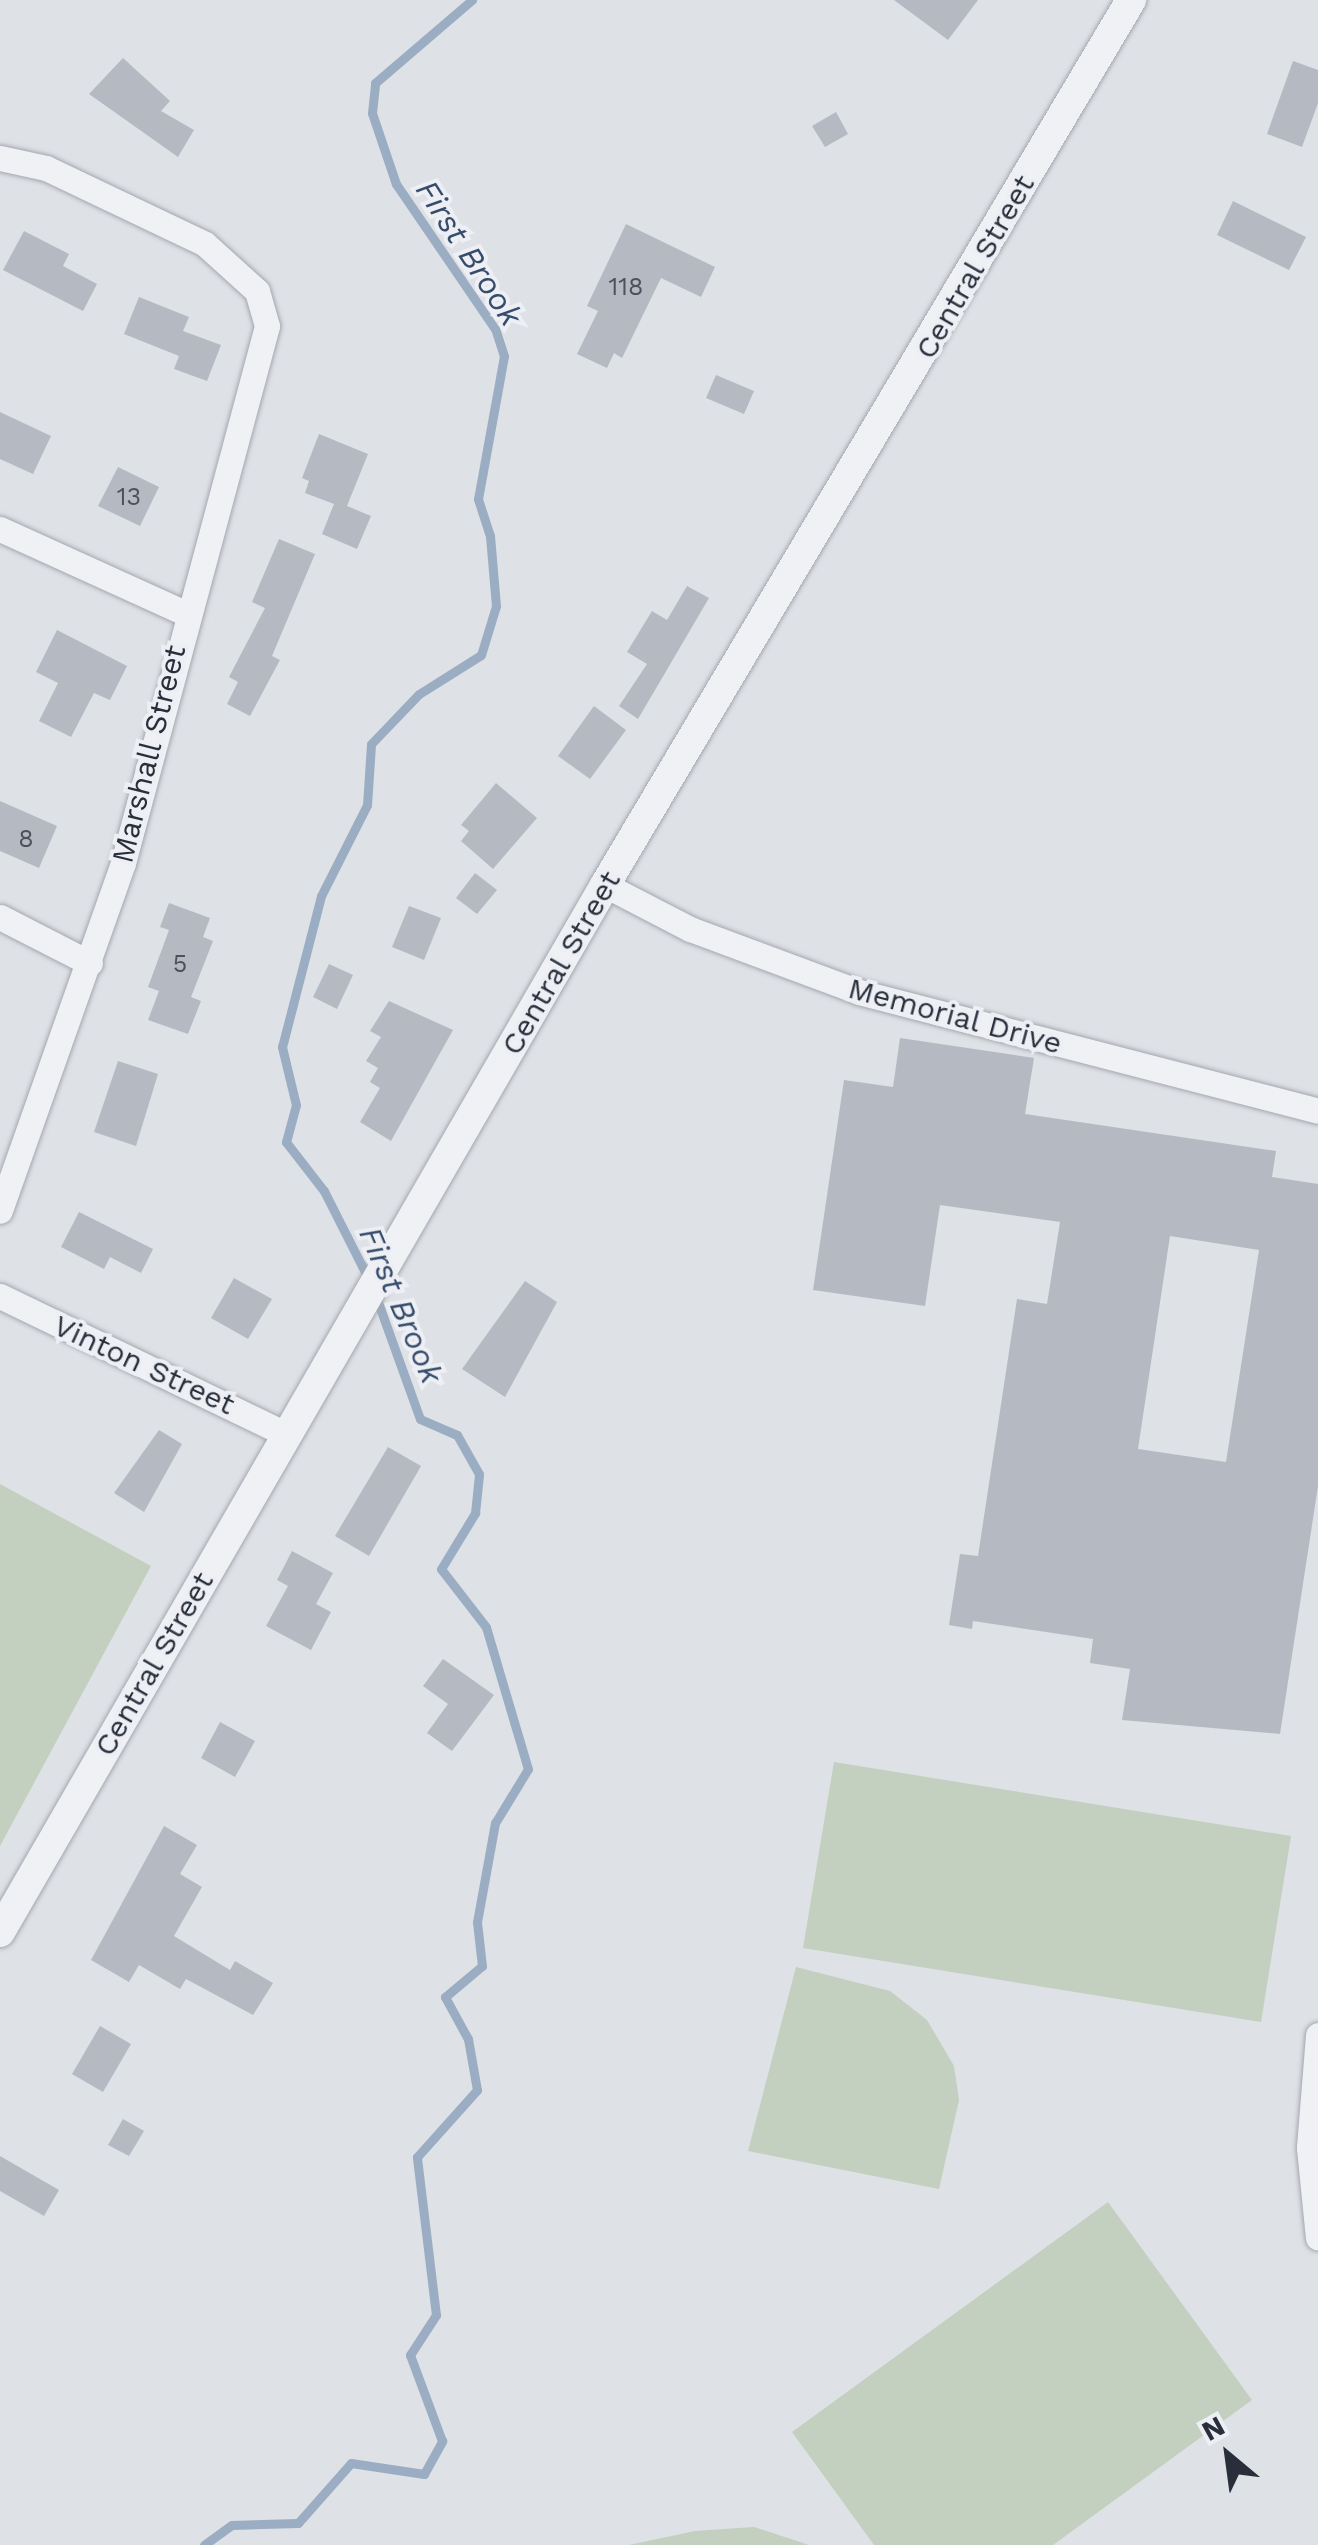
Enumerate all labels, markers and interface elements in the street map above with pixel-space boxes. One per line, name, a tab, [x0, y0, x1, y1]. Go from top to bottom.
street label: Central Street	[908, 168, 1042, 366]
water label: First Brook	[408, 173, 530, 333]
house number: 118	[609, 272, 643, 302]
house number: 13	[117, 482, 141, 512]
street label: Marshall Street	[104, 641, 194, 867]
house number: 8	[18, 824, 34, 854]
street label: Central Street	[494, 864, 628, 1062]
house number: 5	[173, 949, 187, 979]
street label: Memorial Drive	[844, 970, 1066, 1062]
water label: First Brook	[351, 1221, 451, 1389]
street label: Vinton Street	[48, 1307, 240, 1423]
street label: Central Street	[87, 1565, 221, 1763]
north arrow	[1178, 2405, 1278, 2505]
text: N	[1196, 2409, 1230, 2448]

